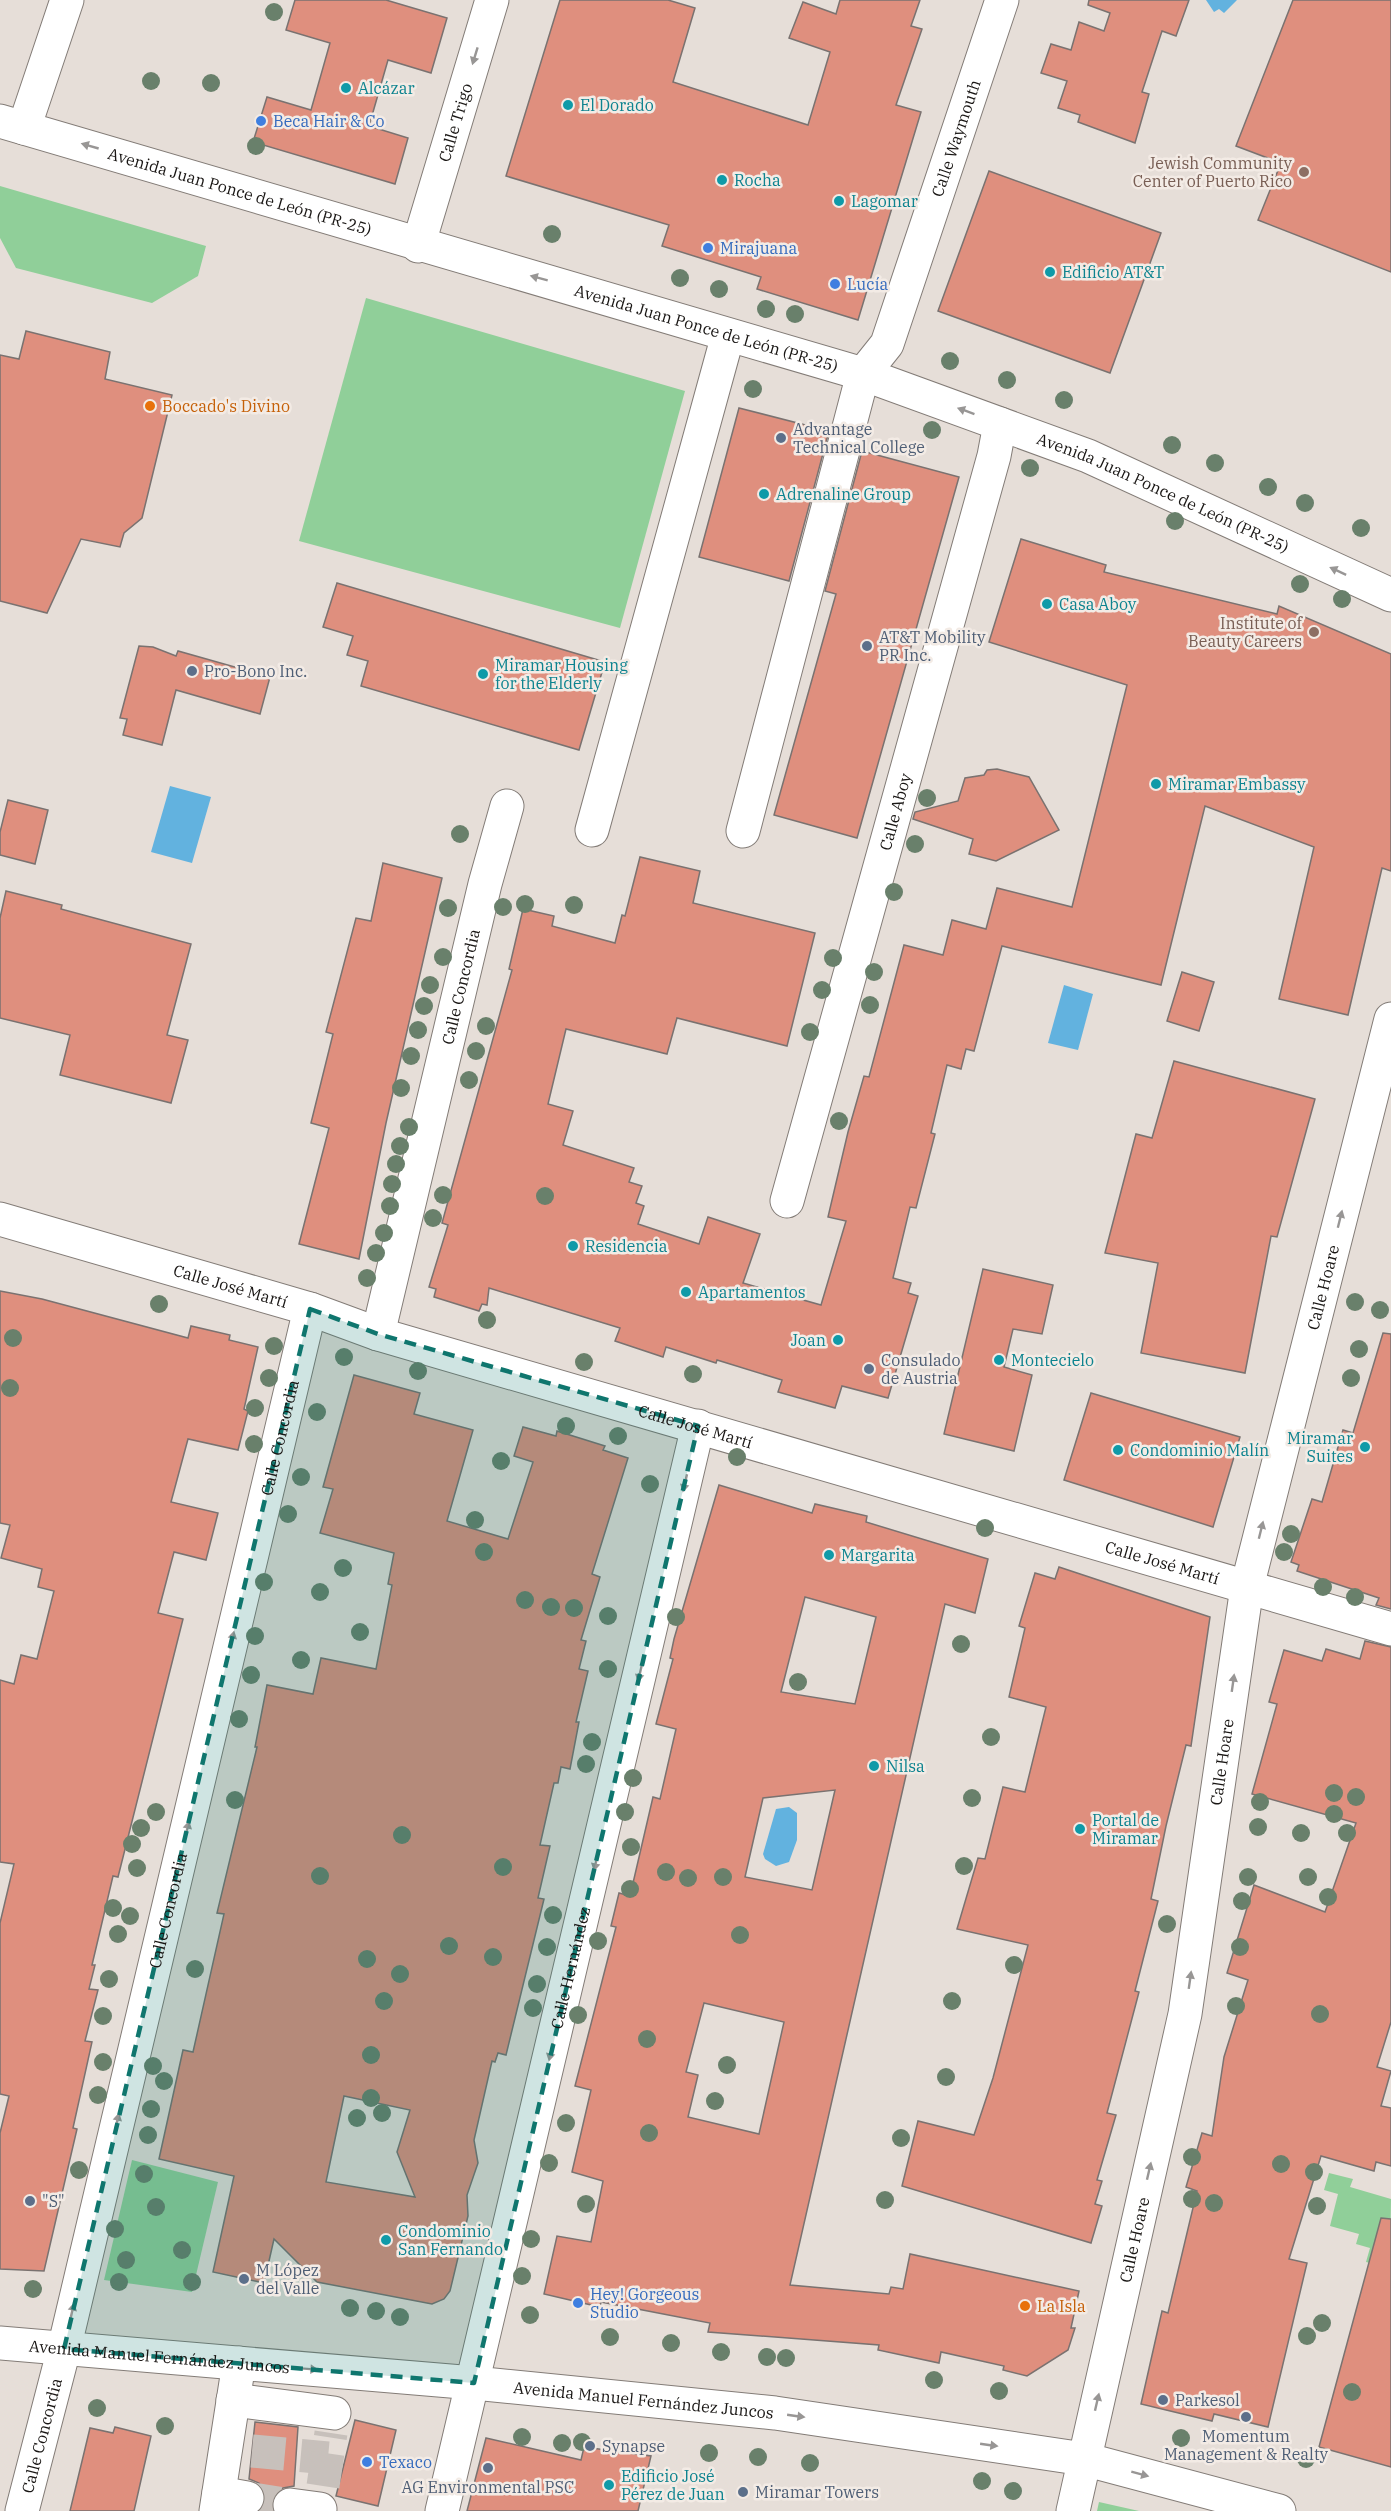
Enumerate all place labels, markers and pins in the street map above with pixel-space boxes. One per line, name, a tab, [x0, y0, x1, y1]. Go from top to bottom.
place label: Alcázar	[358, 78, 415, 98]
marker: Alcázar	[339, 81, 353, 95]
place label: El Dorado	[580, 95, 654, 115]
marker: El Dorado	[561, 98, 575, 112]
place label: Beca Hair & Co	[273, 111, 384, 131]
marker: Beca Hair & Co	[254, 114, 268, 128]
place label: Jewish Community Center of Puerto Rico	[1133, 153, 1292, 191]
marker: Jewish Community Center of Puerto Rico	[1297, 165, 1311, 179]
place label: Rocha	[734, 170, 781, 190]
marker: Rocha	[715, 173, 729, 187]
place label: Lagomar	[851, 191, 918, 211]
marker: Lagomar	[832, 194, 846, 208]
place label: Mirajuana	[720, 238, 798, 258]
marker: Mirajuana	[701, 241, 715, 255]
place label: Edificio AT&T	[1062, 262, 1164, 282]
marker: Edificio AT&T	[1043, 265, 1057, 279]
place label: Lucía	[847, 274, 889, 294]
marker: Lucía	[828, 277, 842, 291]
place label: Boccado's Divino	[162, 396, 290, 416]
marker: Boccado's Divino	[143, 399, 157, 413]
place label: Advantage Technical College	[793, 419, 925, 457]
marker: Advantage Technical College	[774, 431, 788, 445]
place label: Adrenaline Group	[776, 484, 911, 504]
marker: Adrenaline Group	[757, 487, 771, 501]
place label: Casa Aboy	[1059, 594, 1137, 614]
marker: Casa Aboy	[1040, 597, 1054, 611]
place label: Institute of Beauty Careers	[1188, 613, 1304, 651]
marker: Institute of Beauty Careers	[1307, 625, 1321, 639]
place label: AT&T Mobility PR Inc.	[879, 627, 986, 665]
marker: AT&T Mobility PR Inc.	[860, 639, 874, 653]
place label: Miramar Housing for the Elderly	[495, 655, 628, 693]
place label: Pro-Bono Inc.	[204, 661, 307, 681]
marker: Pro-Bono Inc.	[185, 664, 199, 678]
marker: Miramar Housing for the Elderly	[476, 667, 490, 681]
place label: Miramar Embassy	[1168, 774, 1306, 794]
marker: Miramar Embassy	[1149, 777, 1163, 791]
place label: Residencia	[585, 1236, 668, 1256]
marker: Residencia	[566, 1239, 580, 1253]
place label: Apartamentos	[698, 1282, 806, 1302]
marker: Apartamentos	[679, 1285, 693, 1299]
place label: Joan	[791, 1330, 826, 1350]
marker: Joan	[831, 1333, 845, 1347]
place label: Consulado de Austria	[881, 1350, 960, 1388]
place label: Montecielo	[1011, 1350, 1094, 1370]
marker: Montecielo	[992, 1353, 1006, 1367]
marker: Consulado de Austria	[862, 1362, 876, 1376]
place label: Miramar Suites	[1287, 1428, 1353, 1466]
place label: Condominio Malín	[1130, 1440, 1269, 1460]
marker: Miramar Suites	[1358, 1440, 1372, 1454]
marker: Condominio Malín	[1111, 1443, 1125, 1457]
place label: Margarita	[841, 1545, 915, 1565]
marker: Margarita	[822, 1548, 836, 1562]
place label: Nilsa	[886, 1756, 925, 1776]
marker: Nilsa	[867, 1759, 881, 1773]
place label: Portal de Miramar	[1092, 1810, 1159, 1848]
marker: Portal de Miramar	[1073, 1822, 1087, 1836]
place label: "S"	[42, 2191, 65, 2211]
marker: "S"	[23, 2194, 37, 2208]
place label: Condominio San Fernando	[398, 2221, 503, 2259]
marker: Condominio San Fernando	[379, 2233, 393, 2247]
place label: M López del Valle	[256, 2260, 319, 2298]
marker: M López del Valle	[237, 2272, 251, 2286]
place label: Hey! Gorgeous Studio	[590, 2284, 699, 2322]
marker: Hey! Gorgeous Studio	[571, 2296, 585, 2310]
place label: La Isla	[1037, 2296, 1086, 2316]
marker: La Isla	[1018, 2299, 1032, 2313]
place label: Parkesol	[1175, 2390, 1240, 2410]
marker: Parkesol	[1156, 2393, 1170, 2407]
marker: Momentum Management & Realty	[1239, 2410, 1253, 2424]
place label: Momentum Management & Realty	[1164, 2426, 1329, 2464]
place label: Synapse	[602, 2436, 665, 2456]
marker: Synapse	[583, 2439, 597, 2453]
place label: Texaco	[379, 2452, 432, 2472]
marker: Texaco	[360, 2455, 374, 2469]
marker: AG Environmental PSC	[481, 2461, 495, 2475]
place label: Edificio José Pérez de Juan	[621, 2466, 725, 2504]
place label: AG Environmental PSC	[402, 2477, 574, 2497]
marker: Edificio José Pérez de Juan	[602, 2478, 616, 2492]
place label: Miramar Towers	[755, 2482, 879, 2502]
marker: Miramar Towers	[736, 2485, 750, 2499]

